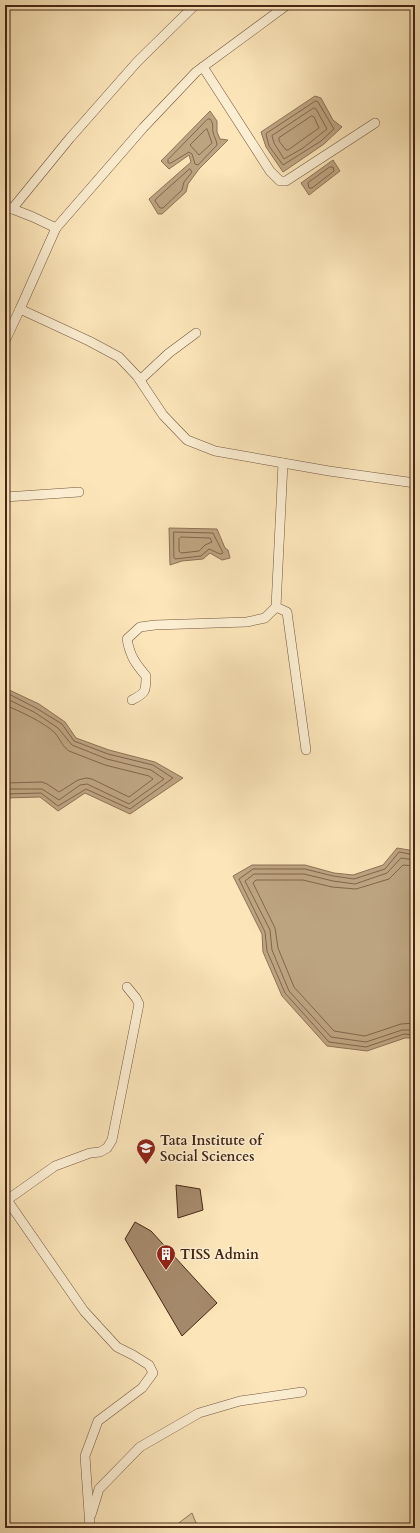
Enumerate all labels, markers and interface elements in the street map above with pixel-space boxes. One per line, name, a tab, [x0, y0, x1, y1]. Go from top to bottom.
place label: Tata Institute of Social Sciences	[160, 1131, 264, 1166]
school or university icon: Tata Institute of Social Sciences	[135, 1137, 157, 1165]
building icon: TISS Admin	[155, 1243, 177, 1271]
place label: TISS Admin	[180, 1245, 259, 1264]

